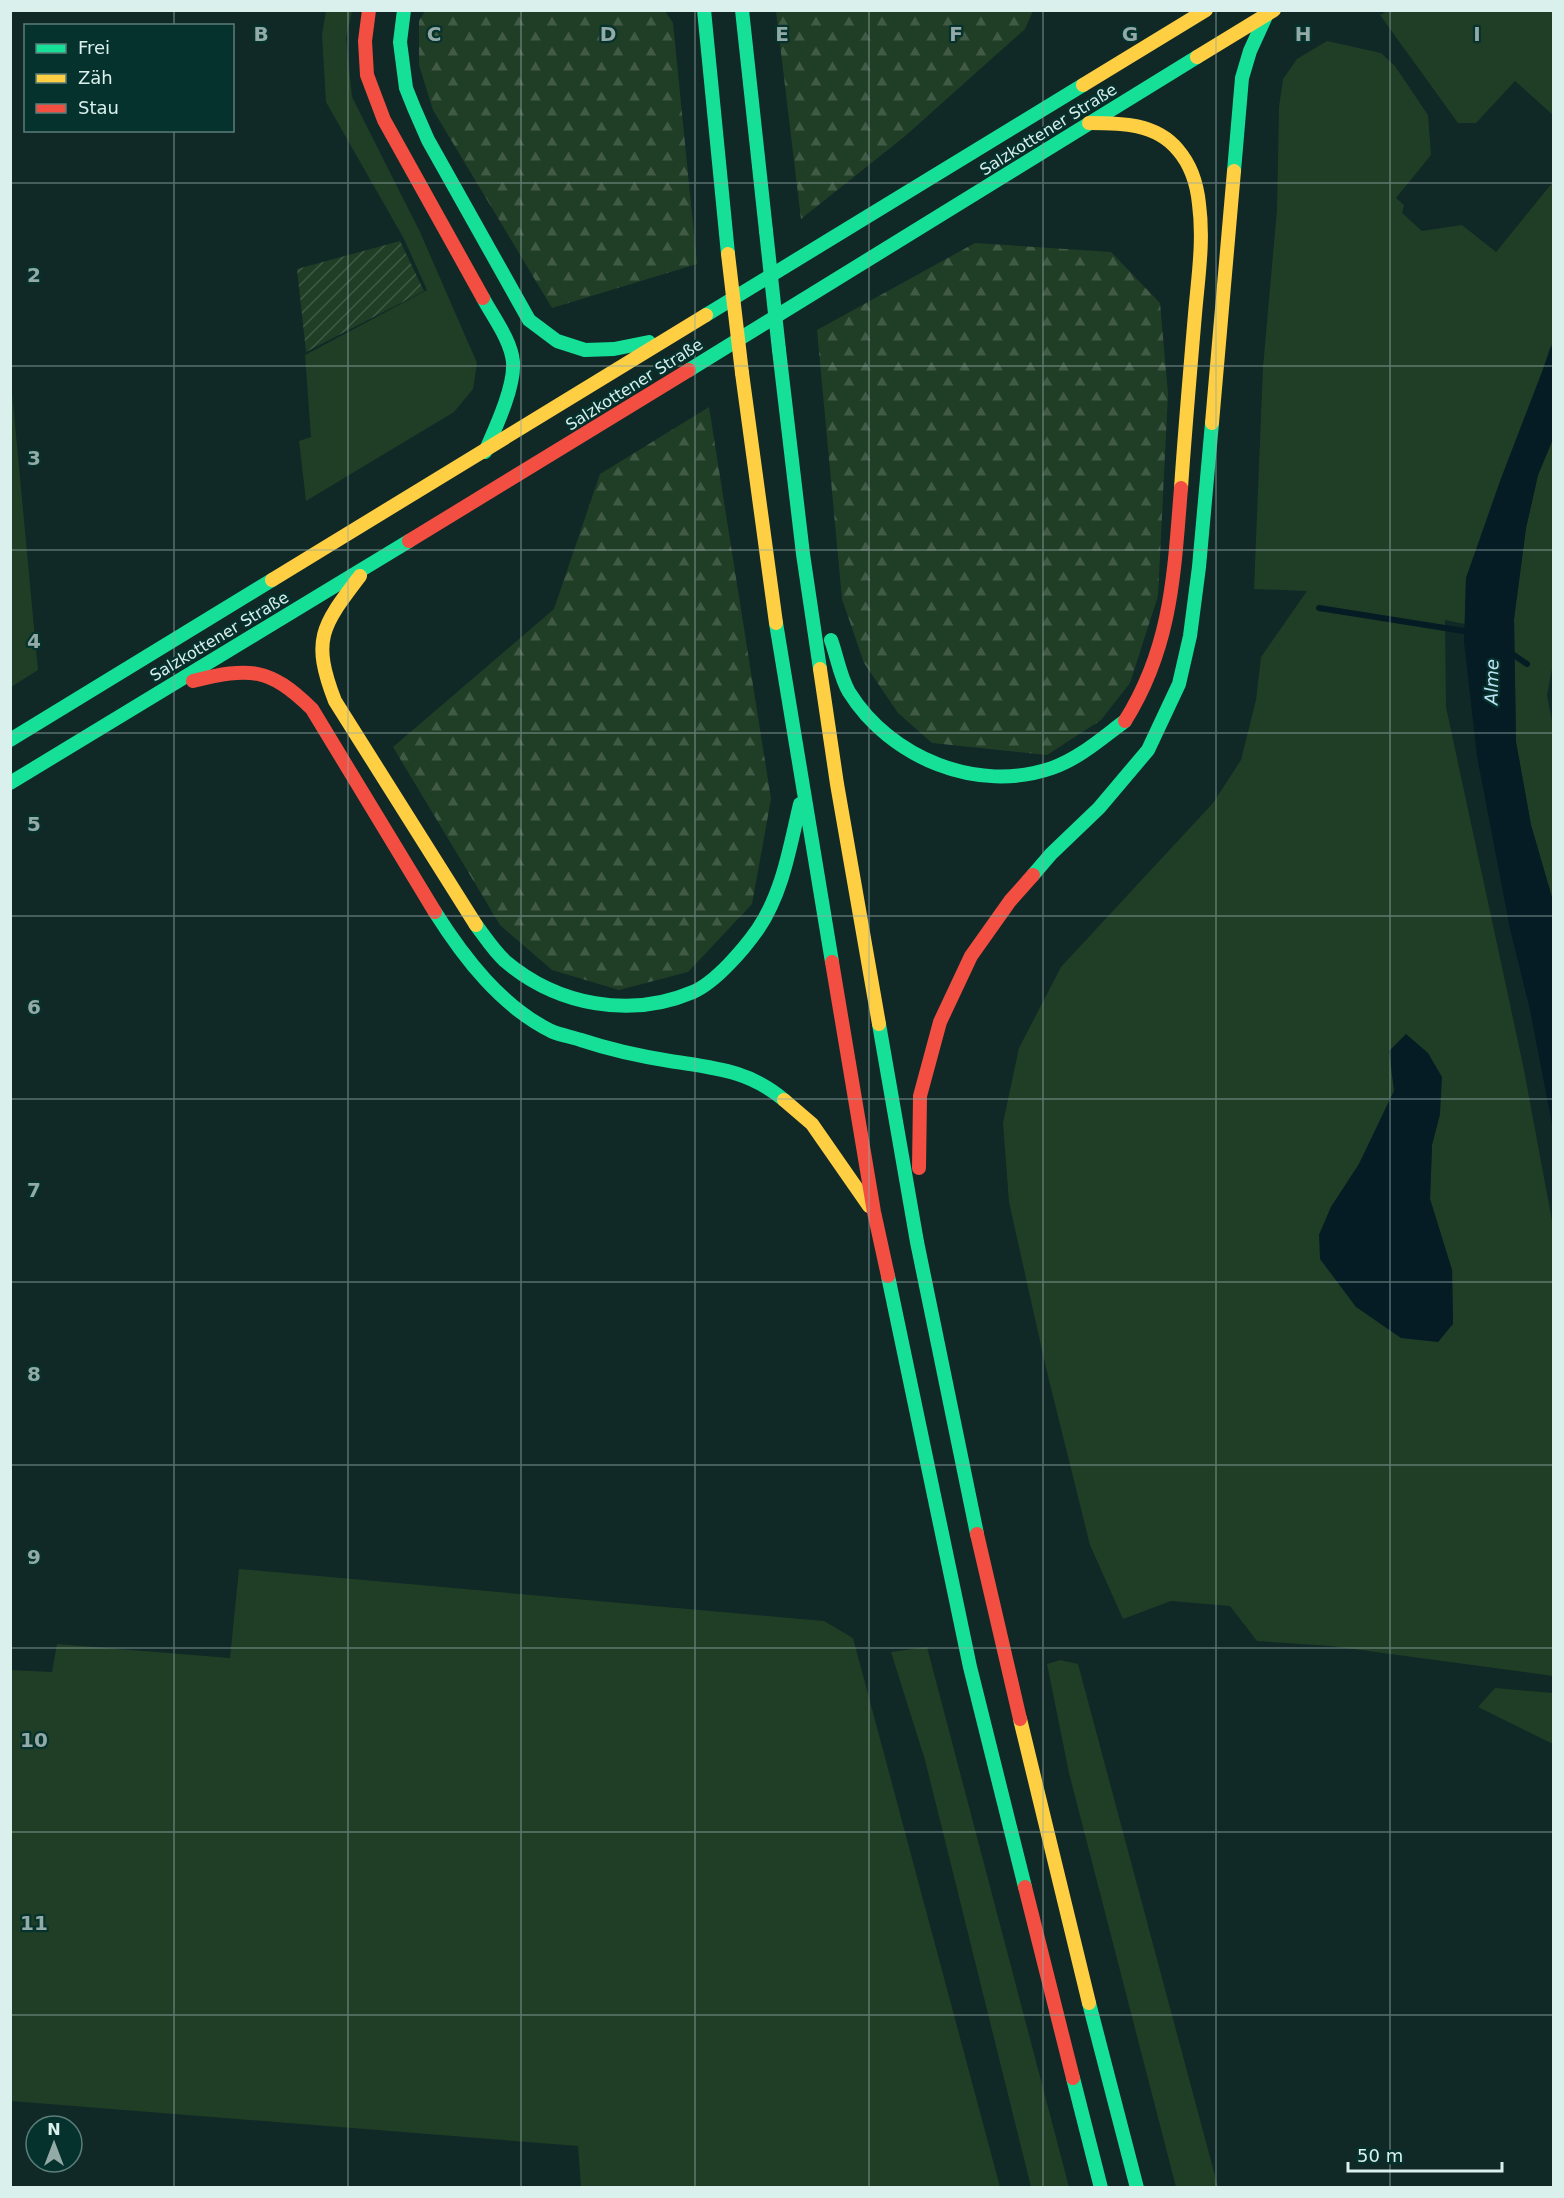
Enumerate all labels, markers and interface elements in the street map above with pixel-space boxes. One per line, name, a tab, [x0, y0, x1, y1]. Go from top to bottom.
text: B	[253, 22, 269, 46]
text: C	[427, 22, 441, 46]
text: D	[600, 22, 616, 46]
text: E	[775, 22, 789, 46]
text: F	[949, 22, 963, 46]
text: G	[1122, 22, 1138, 46]
text: H	[1295, 22, 1311, 46]
text: I	[1473, 22, 1481, 46]
legend	[24, 24, 234, 132]
text: Frei	[78, 37, 110, 58]
text: Zäh	[78, 67, 113, 88]
street label: Salzkottener Straße	[976, 79, 1120, 179]
text: Stau	[78, 97, 119, 118]
text: 2	[27, 263, 41, 287]
street label: Salzkottener Straße	[562, 334, 706, 434]
text: 3	[27, 446, 41, 470]
street label: Salzkottener Straße	[147, 588, 292, 685]
text: 4	[27, 629, 41, 653]
water label: Alme	[1481, 659, 1502, 706]
text: 5	[27, 812, 41, 836]
text: 6	[27, 995, 41, 1019]
text: 7	[27, 1178, 41, 1202]
text: 8	[27, 1362, 41, 1386]
text: 9	[27, 1545, 41, 1569]
text: 10	[20, 1728, 48, 1752]
text: 11	[20, 1911, 48, 1935]
north arrow	[24, 2114, 84, 2174]
text: N	[47, 2120, 61, 2139]
scale bar	[1348, 2135, 1502, 2173]
text: 50 m	[1357, 2145, 1403, 2166]

